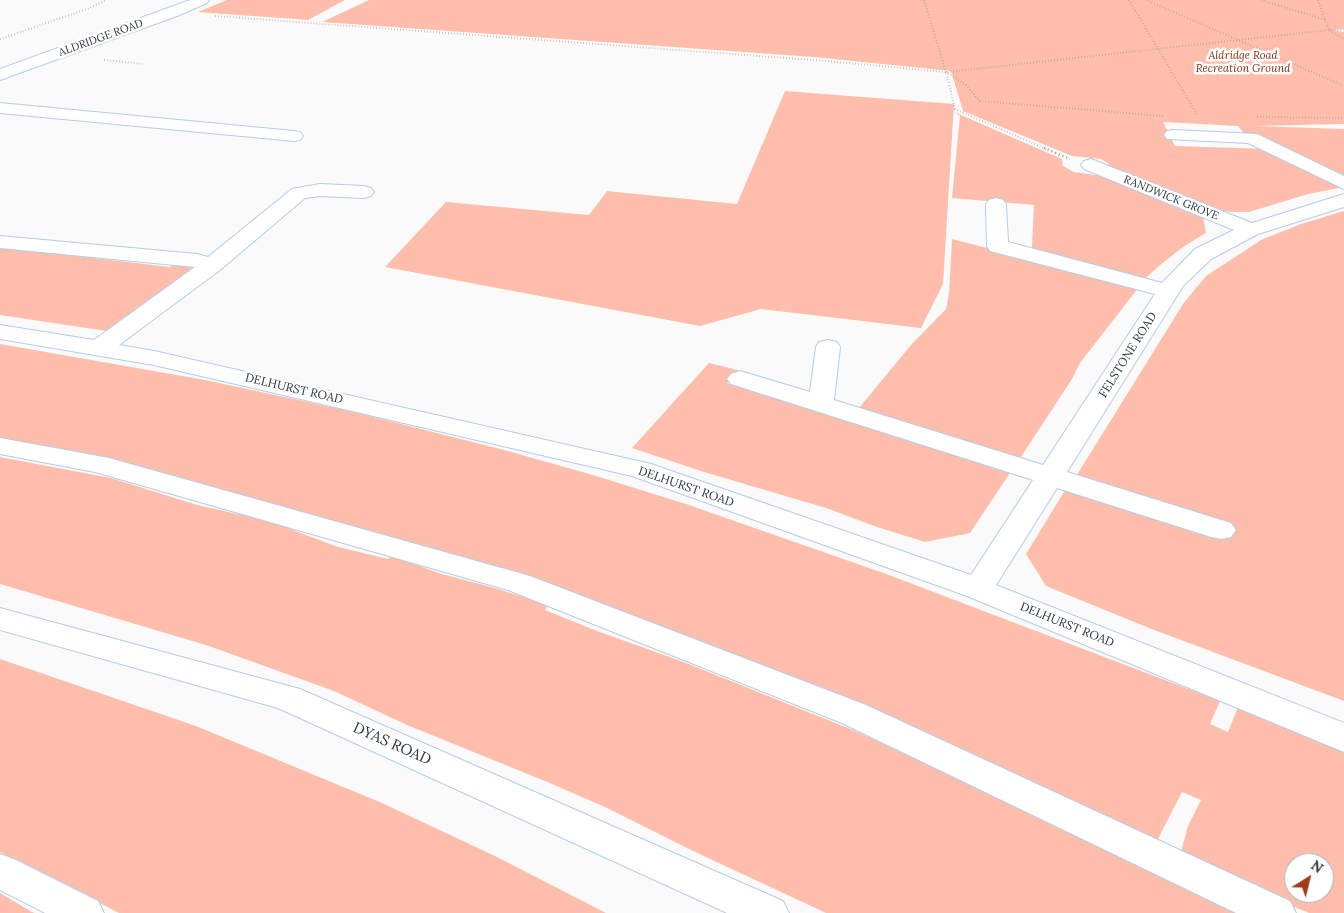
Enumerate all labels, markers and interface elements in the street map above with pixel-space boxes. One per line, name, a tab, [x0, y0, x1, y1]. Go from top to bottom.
street label: ALDRIDGE ROAD	[57, 17, 145, 59]
park label: Aldridge Road Recreation Ground	[1196, 49, 1290, 75]
street label: RANDWICK GROVE	[1122, 173, 1220, 223]
street label: FELSTONE ROAD	[1096, 310, 1160, 400]
street label: DELHURST ROAD	[244, 371, 344, 407]
street label: DELHURST ROAD	[636, 464, 736, 510]
street label: DELHURST ROAD	[1018, 600, 1116, 650]
street label: DYAS ROAD	[350, 719, 434, 769]
north arrow	[1284, 853, 1334, 903]
text: N	[1308, 856, 1327, 877]

